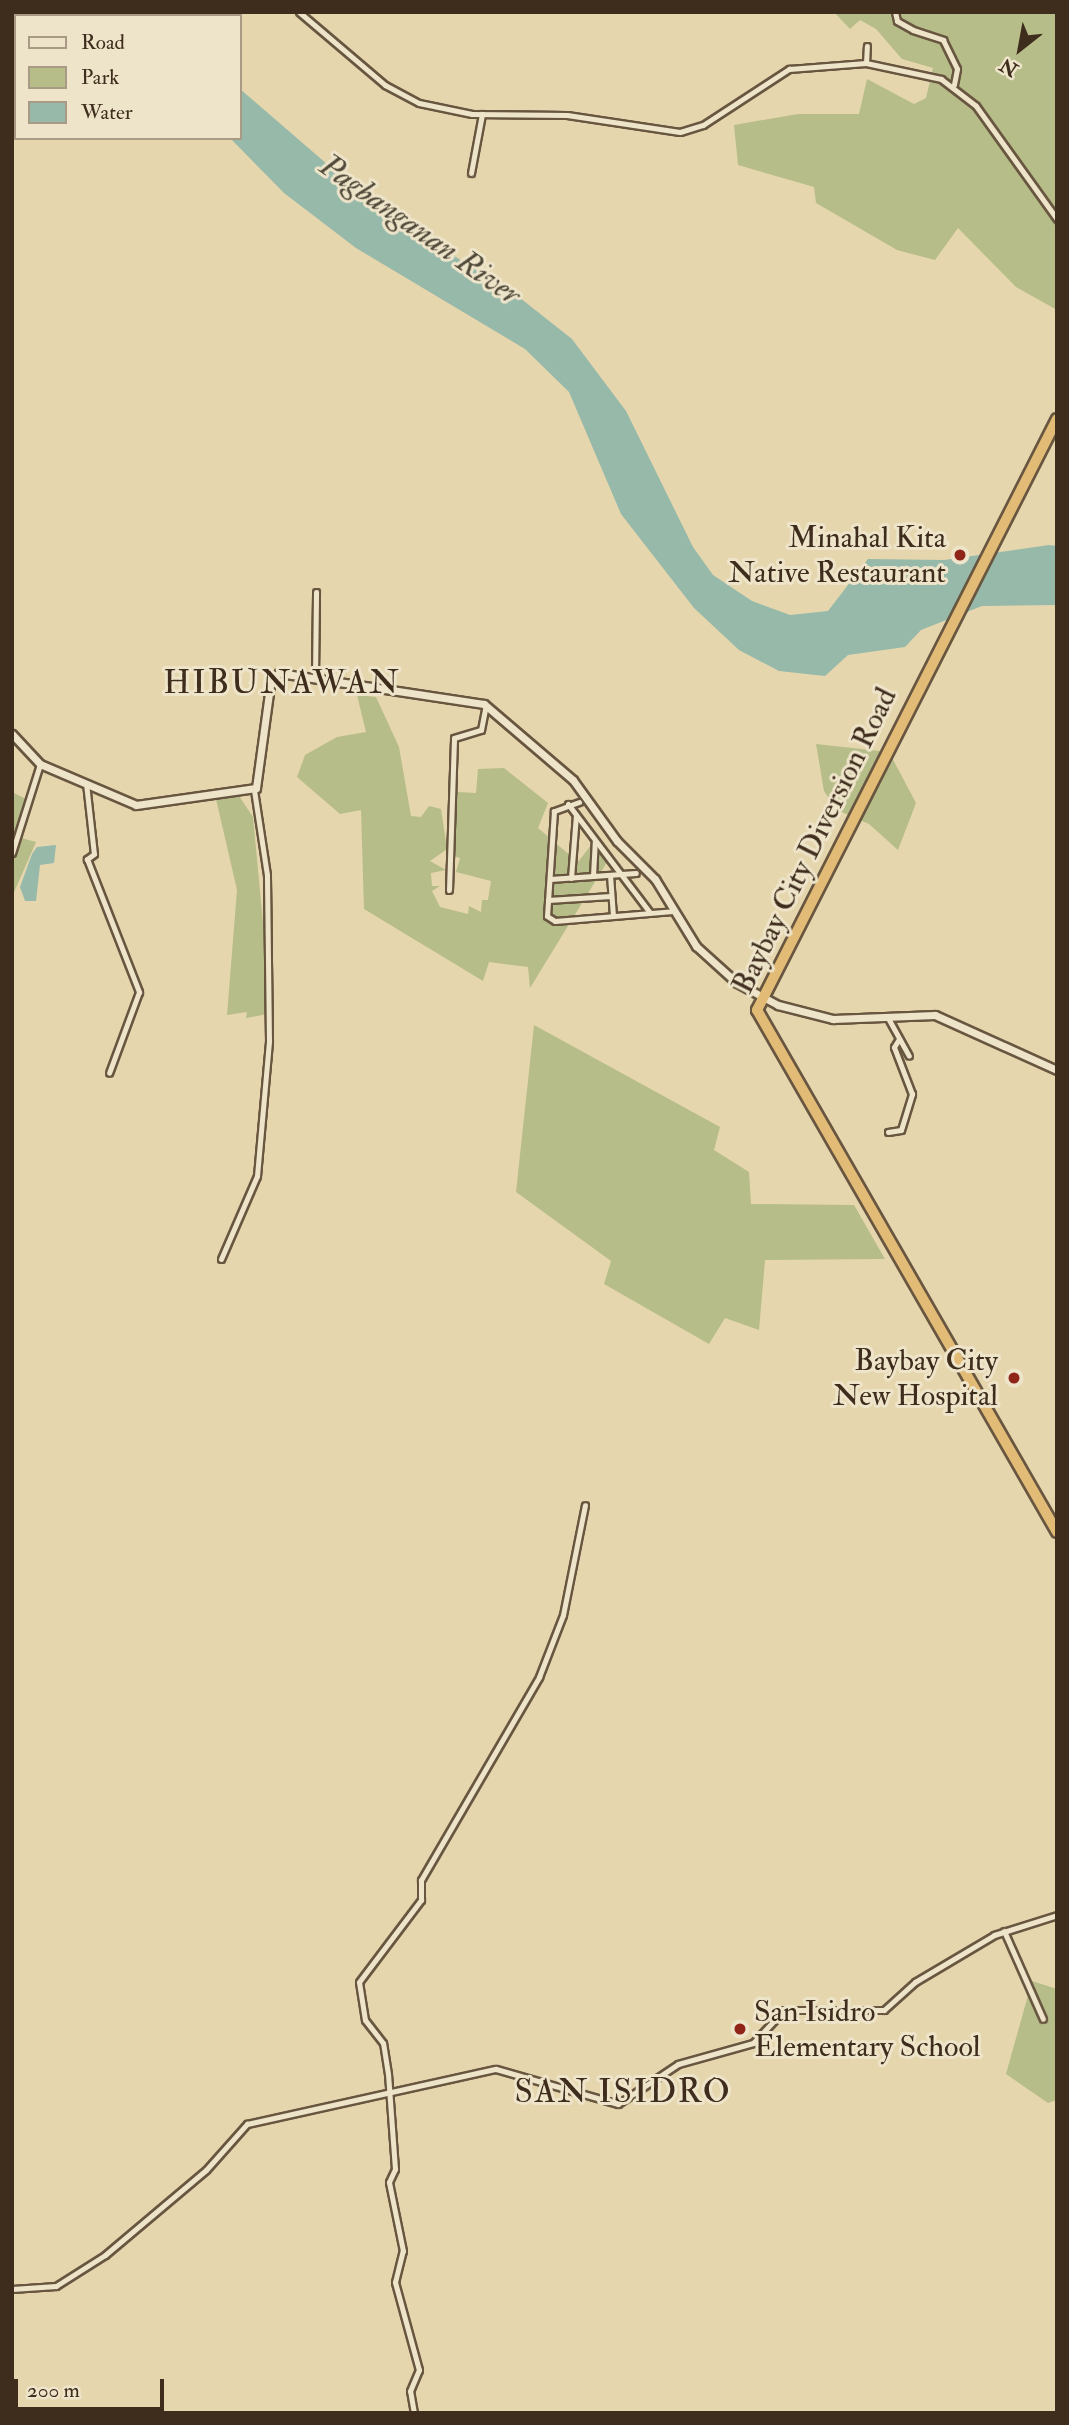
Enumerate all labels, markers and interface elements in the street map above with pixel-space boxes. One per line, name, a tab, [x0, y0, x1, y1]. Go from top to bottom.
legend	[14, 14, 242, 140]
north arrow	[985, 14, 1055, 84]
text: Road	[81, 29, 125, 56]
text: N	[996, 52, 1023, 82]
text: Park	[81, 64, 119, 91]
text: Water	[81, 99, 133, 126]
water label: Pagbanganan River	[312, 146, 528, 314]
place label: Minahal Kita Native Restaurant	[728, 520, 946, 590]
marker: Minahal Kita Native Restaurant	[952, 547, 968, 563]
district label: HIBUNAWAN	[164, 663, 400, 703]
street label: Baybay City Diversion Road	[725, 682, 905, 1000]
place label: Baybay City New Hospital	[833, 1343, 998, 1414]
marker: Baybay City New Hospital	[1004, 1368, 1024, 1388]
place label: San Isidro Elementary School	[754, 1994, 980, 2064]
marker: San Isidro Elementary School	[732, 2021, 748, 2037]
district label: SAN ISIDRO	[516, 2072, 730, 2112]
scale bar	[18, 2366, 168, 2410]
text: 200 m	[27, 2377, 80, 2404]

